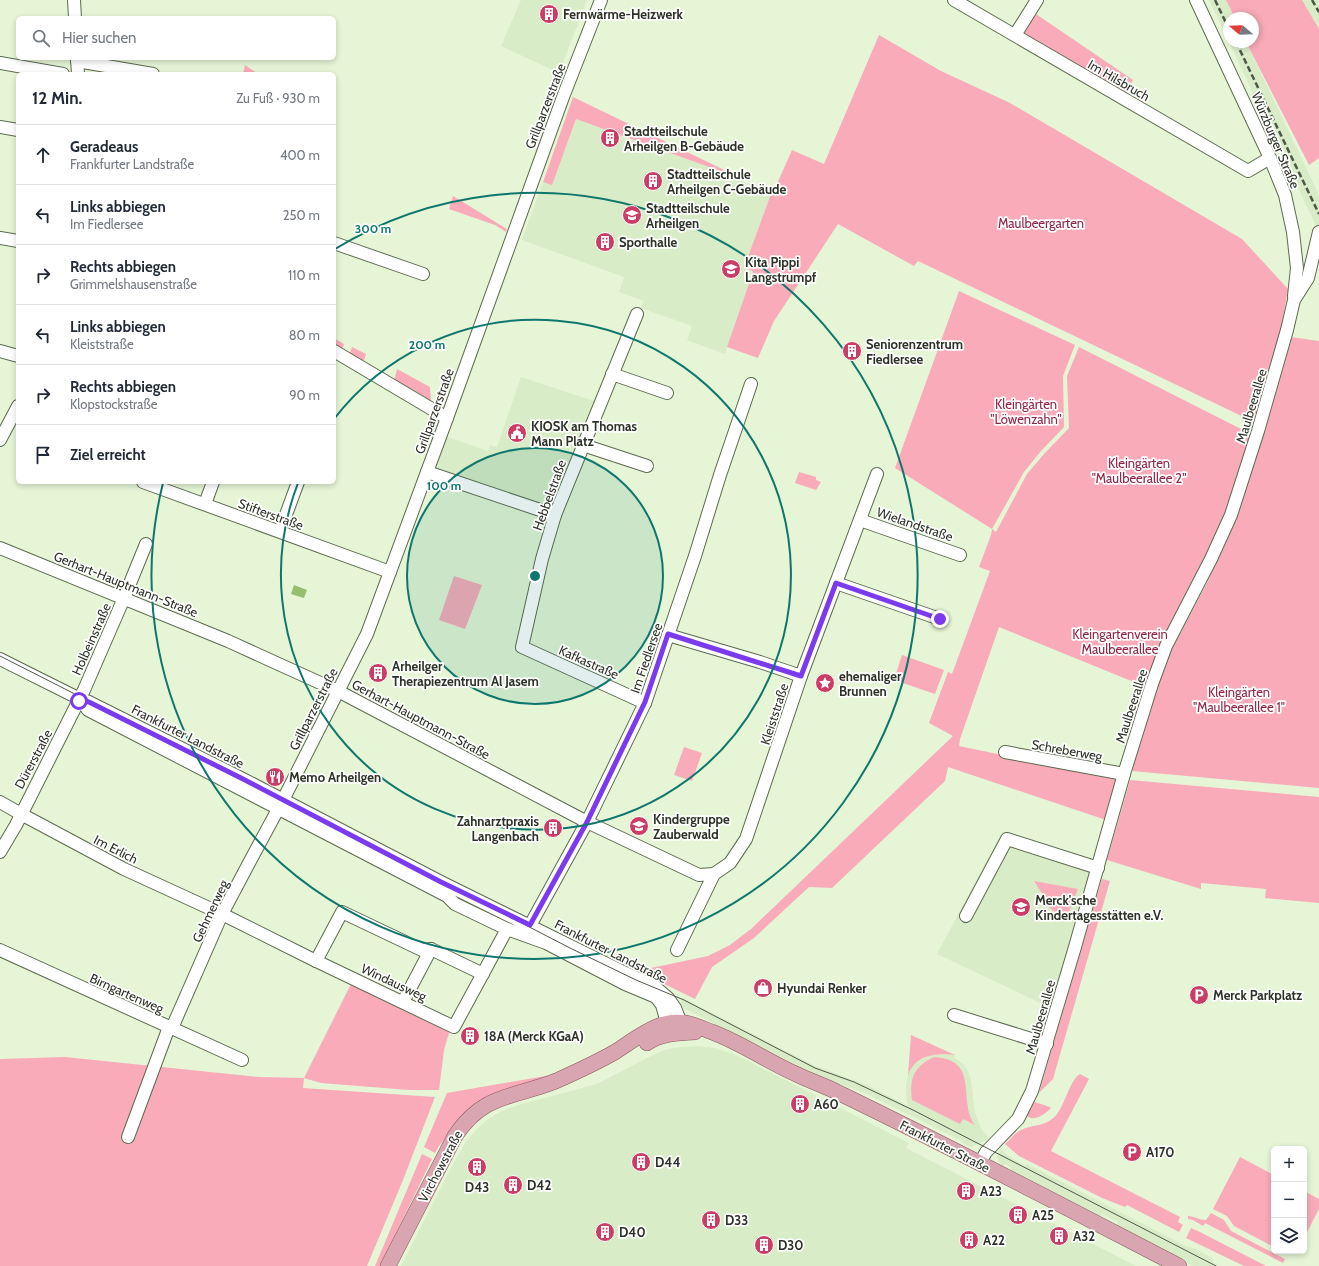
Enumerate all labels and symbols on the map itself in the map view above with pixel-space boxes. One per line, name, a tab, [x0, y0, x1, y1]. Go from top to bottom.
building icon: Fernwärme-Heizwerk	[538, 3, 560, 25]
place label: Fernwärme-Heizwerk	[563, 6, 684, 22]
north arrow	[1223, 12, 1259, 48]
street label: Im Hilsbruch	[1085, 56, 1153, 104]
street label: Grillparzerstraße	[521, 61, 569, 151]
street label: Würzburger Straße	[1248, 89, 1304, 191]
place label: Stadtteilschule Arheilgen B-Gebäude	[624, 123, 744, 154]
building icon: Stadtteilschule Arheilgen B-Gebäude	[599, 127, 621, 149]
place label: Stadtteilschule Arheilgen C-Gebäude	[667, 166, 787, 197]
building icon: Stadtteilschule Arheilgen C-Gebäude	[642, 170, 664, 192]
place label: Stadtteilschule Arheilgen	[646, 200, 730, 231]
school or university icon: Stadtteilschule Arheilgen	[621, 204, 643, 226]
park label: Maulbeergarten	[998, 215, 1084, 231]
text: 300 m	[355, 221, 391, 236]
building icon: Sporthalle	[594, 231, 616, 253]
place label: Sporthalle	[619, 234, 677, 250]
place label: Kita Pippi Langstrumpf	[745, 254, 817, 285]
school or university icon: Kita Pippi Langstrumpf	[720, 258, 742, 280]
place label: Seniorenzentrum Fiedlersee	[866, 336, 963, 367]
text: 200 m	[409, 337, 445, 352]
building icon: Seniorenzentrum Fiedlersee	[841, 340, 863, 362]
street label: Grillparzerstraße	[411, 366, 457, 456]
street label: Maulbeerallee	[1232, 367, 1270, 445]
park label: Kleingärten "Löwenzahn"	[990, 396, 1062, 427]
place label: KIOSK am Thomas Mann Platz	[531, 418, 637, 449]
public building icon: KIOSK am Thomas Mann Platz	[506, 422, 528, 444]
park label: Kleingärten "Maulbeerallee 2"	[1092, 455, 1186, 486]
street label: Hebbelstraße	[529, 457, 569, 532]
text: 100 m	[427, 478, 461, 493]
street label: Stifterstraße	[236, 495, 306, 533]
street label: Wielandstraße	[875, 503, 956, 545]
street label: Gerhart-Hauptmann-Straße	[52, 548, 201, 620]
centre of rings	[528, 569, 542, 583]
street label: Holbeinstraße	[68, 600, 114, 678]
route end	[931, 610, 949, 628]
street label: Im Fiedlersee	[626, 620, 666, 695]
park label: Kleingartenverein Maulbeerallee	[1072, 626, 1168, 657]
street label: Kafkastraße	[557, 642, 622, 682]
place label: Arheilger Therapiezentrum Al Jasem	[392, 658, 539, 689]
building icon: Arheilger Therapiezentrum Al Jasem	[367, 662, 389, 684]
street label: Grillparzerstraße	[285, 665, 341, 753]
street label: Maulbeerallee	[1112, 667, 1151, 745]
place label: ehemaliger Brunnen	[839, 668, 902, 699]
place icon: ehemaliger Brunnen	[814, 672, 836, 694]
street label: Gerhart-Hauptmann-Straße	[349, 676, 493, 762]
street label: Kleiststraße	[757, 681, 792, 747]
park label: Kleingärten "Maulbeerallee 1"	[1193, 684, 1285, 715]
route start	[70, 692, 88, 710]
street label: Frankfurter Landstraße	[129, 701, 247, 771]
street label: Dürerstraße	[11, 726, 55, 791]
street label: Schreberweg	[1030, 736, 1104, 764]
restaurant icon: Memo Arheilgen	[264, 766, 286, 788]
place label: Memo Arheilgen	[289, 769, 381, 785]
place label: Kindergruppe Zauberwald	[653, 811, 730, 842]
place label: Zahnarztpraxis Langenbach	[457, 813, 539, 844]
school or university icon: Kindergruppe Zauberwald	[628, 815, 650, 837]
building icon: Zahnarztpraxis Langenbach	[542, 817, 564, 839]
street label: Im Erlich	[91, 831, 141, 867]
street label: Gehmerweg	[189, 877, 232, 945]
place label: Merck'sche Kindertagesstätten e.V.	[1035, 892, 1164, 923]
school or university icon: Merck'sche Kindertagesstätten e.V.	[1010, 896, 1032, 918]
street label: Frankfurter Landstraße	[552, 916, 670, 986]
street label: Windausweg	[359, 960, 430, 1004]
street label: Birngartenweg	[88, 970, 167, 1017]
shop icon: Hyundai Renker	[752, 977, 774, 999]
street label: Maulbeerallee	[1022, 978, 1058, 1056]
place label: Hyundai Renker	[777, 980, 867, 996]
parking icon: Merck Parkplatz	[1188, 984, 1210, 1006]
place label: Merck Parkplatz	[1213, 987, 1302, 1003]
building icon: 18A (Merck KGaA)	[459, 1025, 481, 1047]
place label: 18A (Merck KGaA)	[484, 1028, 584, 1044]
building icon: A60	[789, 1093, 811, 1115]
place label: A60	[814, 1096, 839, 1112]
street label: Frankfurter Straße	[897, 1116, 993, 1176]
street label: Virchowstraße	[414, 1127, 466, 1205]
parking icon: A170	[1121, 1141, 1143, 1163]
place label: A170	[1146, 1144, 1174, 1160]
building icon: D44	[630, 1151, 652, 1173]
place label: D44	[655, 1154, 681, 1170]
building icon: D43	[466, 1156, 488, 1178]
building icon: D42	[502, 1174, 524, 1196]
place label: D42	[527, 1177, 551, 1193]
place label: D43	[465, 1179, 489, 1195]
building icon: A23	[955, 1180, 977, 1202]
place label: A23	[980, 1183, 1002, 1199]
building icon: A25	[1007, 1204, 1029, 1226]
place label: A25	[1032, 1207, 1054, 1223]
building icon: D33	[700, 1209, 722, 1231]
place label: D33	[725, 1212, 748, 1228]
building icon: D40	[594, 1221, 616, 1243]
place label: D40	[619, 1224, 646, 1240]
building icon: A32	[1048, 1225, 1070, 1247]
place label: A32	[1073, 1228, 1095, 1244]
building icon: A22	[958, 1229, 980, 1251]
place label: A22	[983, 1232, 1005, 1248]
building icon: D30	[753, 1234, 775, 1256]
place label: D30	[778, 1237, 804, 1253]

